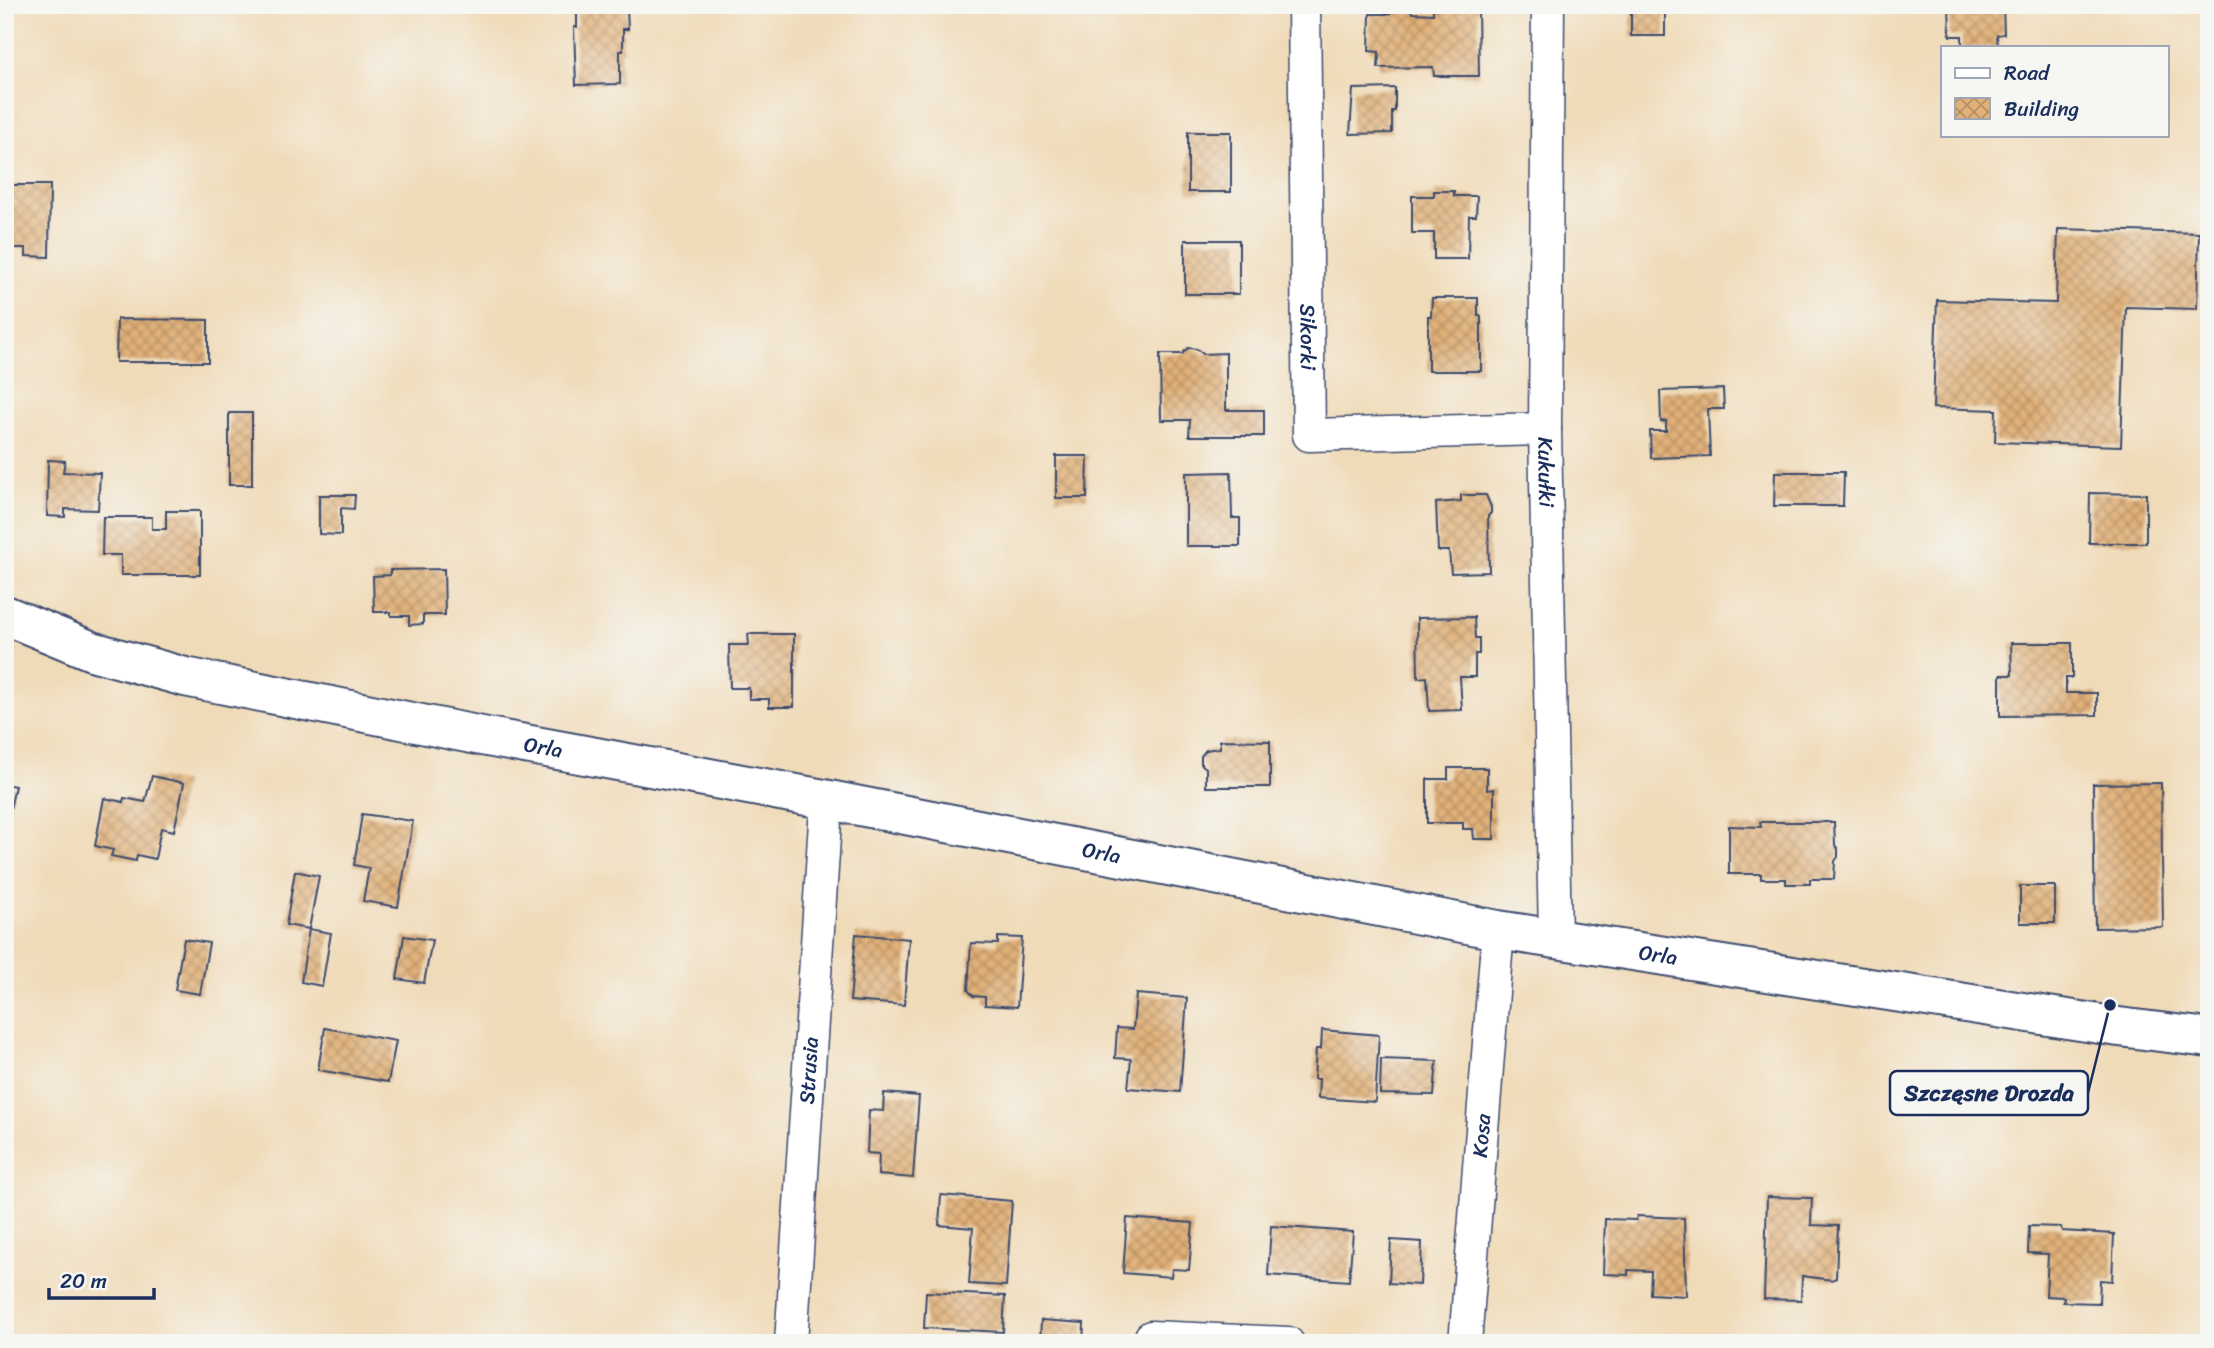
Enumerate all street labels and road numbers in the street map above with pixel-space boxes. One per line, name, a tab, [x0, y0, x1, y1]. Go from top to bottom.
street label: Sikorki	[1288, 304, 1327, 372]
street label: Kukułki	[1526, 436, 1566, 509]
street label: Orla	[521, 725, 566, 770]
street label: Orla	[1079, 831, 1125, 875]
street label: Orla	[1636, 933, 1681, 977]
street label: Strusia	[788, 1035, 830, 1105]
street label: Kosa	[1461, 1112, 1502, 1159]

